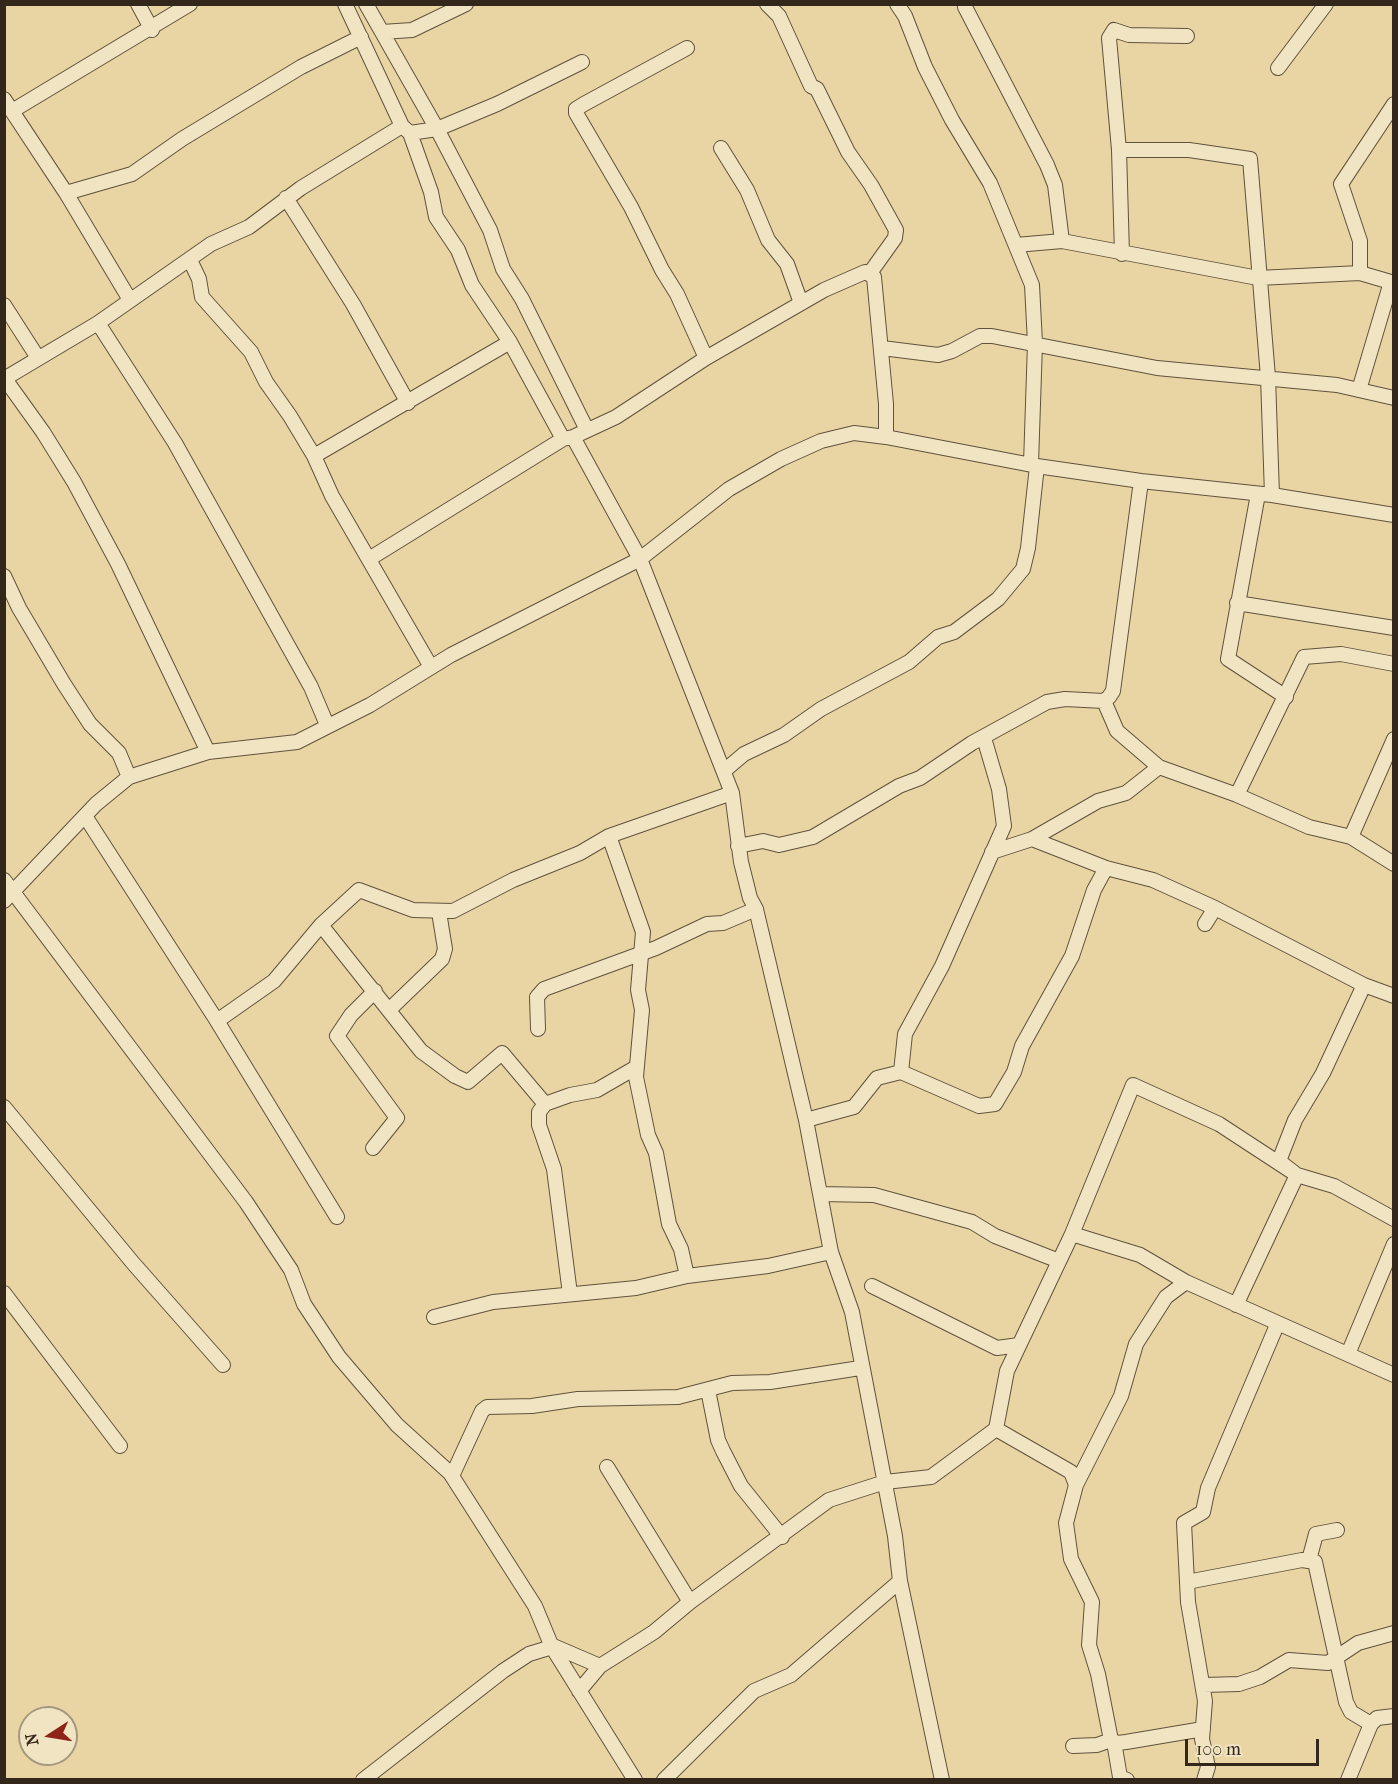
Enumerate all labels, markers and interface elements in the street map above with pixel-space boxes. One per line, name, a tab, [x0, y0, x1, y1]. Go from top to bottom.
north arrow	[18, 1706, 78, 1766]
scale bar	[1188, 1727, 1322, 1765]
text: N	[21, 1732, 42, 1747]
text: 100 m	[1196, 1739, 1241, 1760]

